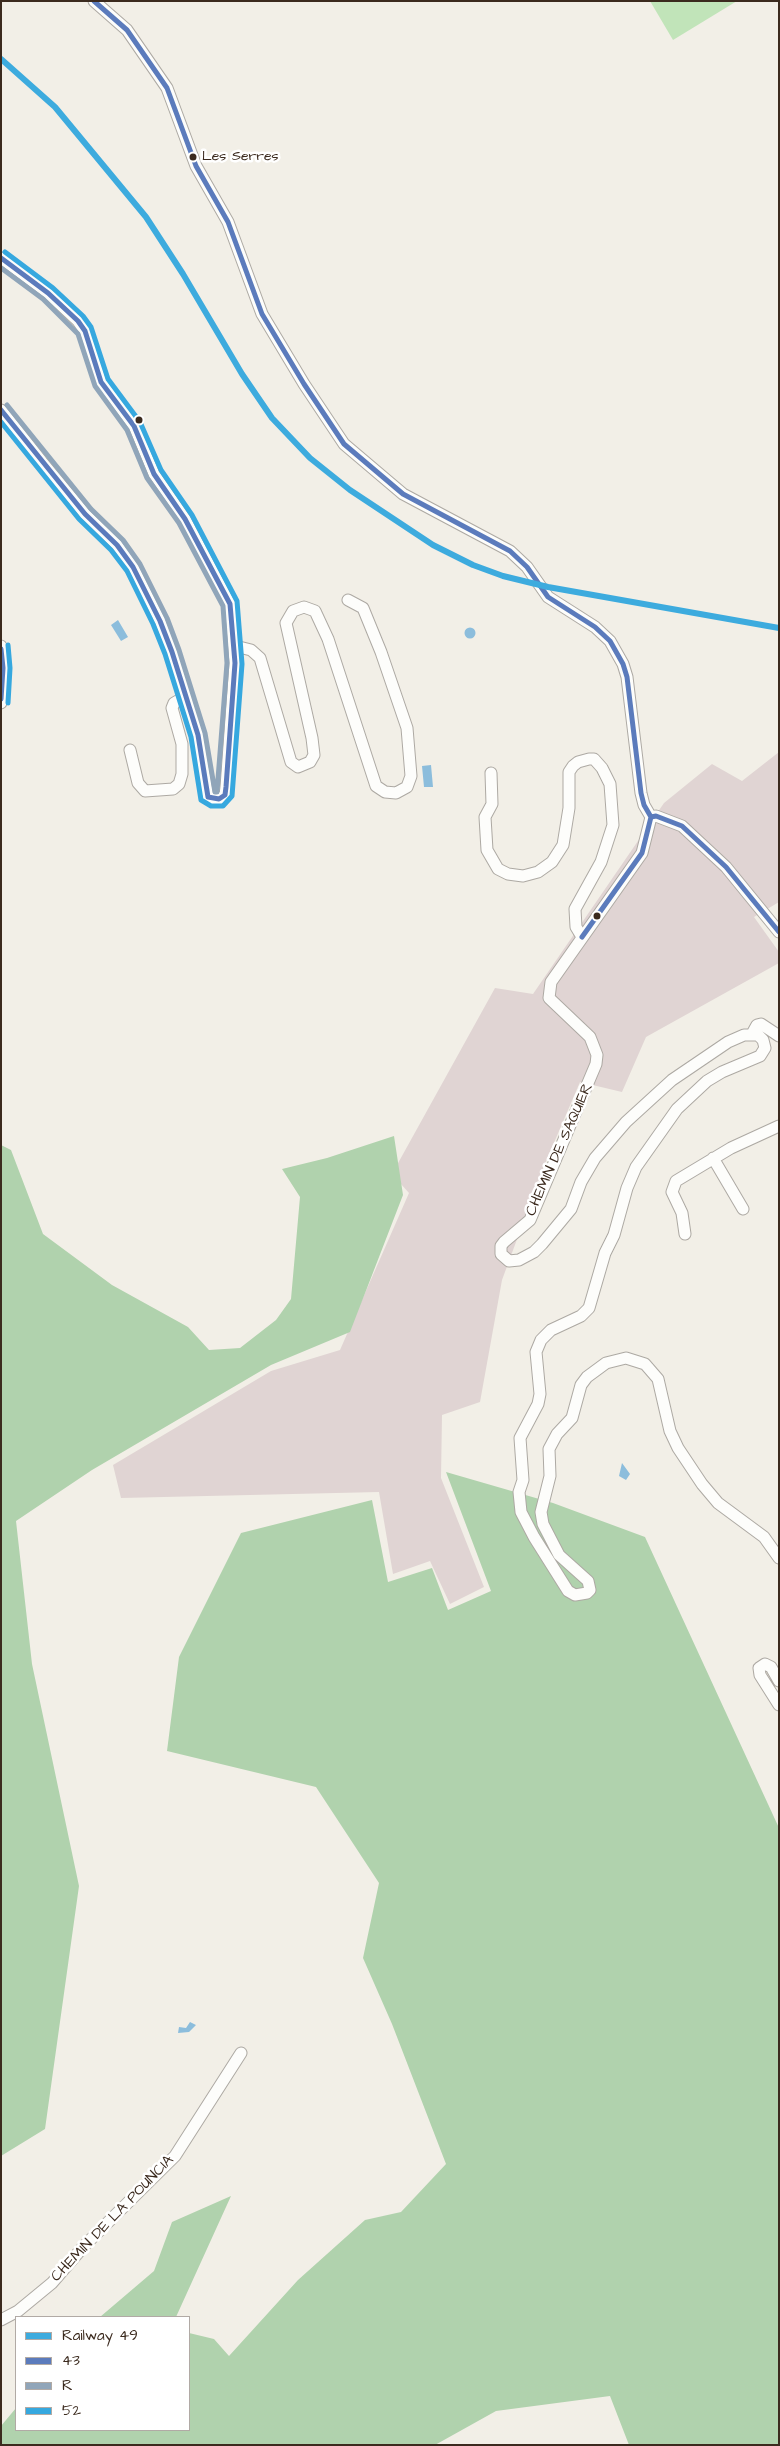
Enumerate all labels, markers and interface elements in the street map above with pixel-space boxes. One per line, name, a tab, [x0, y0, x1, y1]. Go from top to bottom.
place label: Les Serres	[202, 149, 279, 165]
marker: Les Serres	[188, 152, 198, 162]
unlabelled marker	[134, 415, 144, 425]
unlabelled marker	[592, 911, 602, 921]
street label: CHEMIN DE SAQUIER	[523, 1081, 597, 1219]
street label: CHEMIN DE LA POUNCIA	[48, 2152, 178, 2286]
legend	[15, 2316, 190, 2431]
text: Railway 49	[62, 2325, 138, 2346]
text: 43	[62, 2350, 80, 2371]
text: R	[62, 2375, 73, 2396]
text: 52	[62, 2400, 81, 2421]

